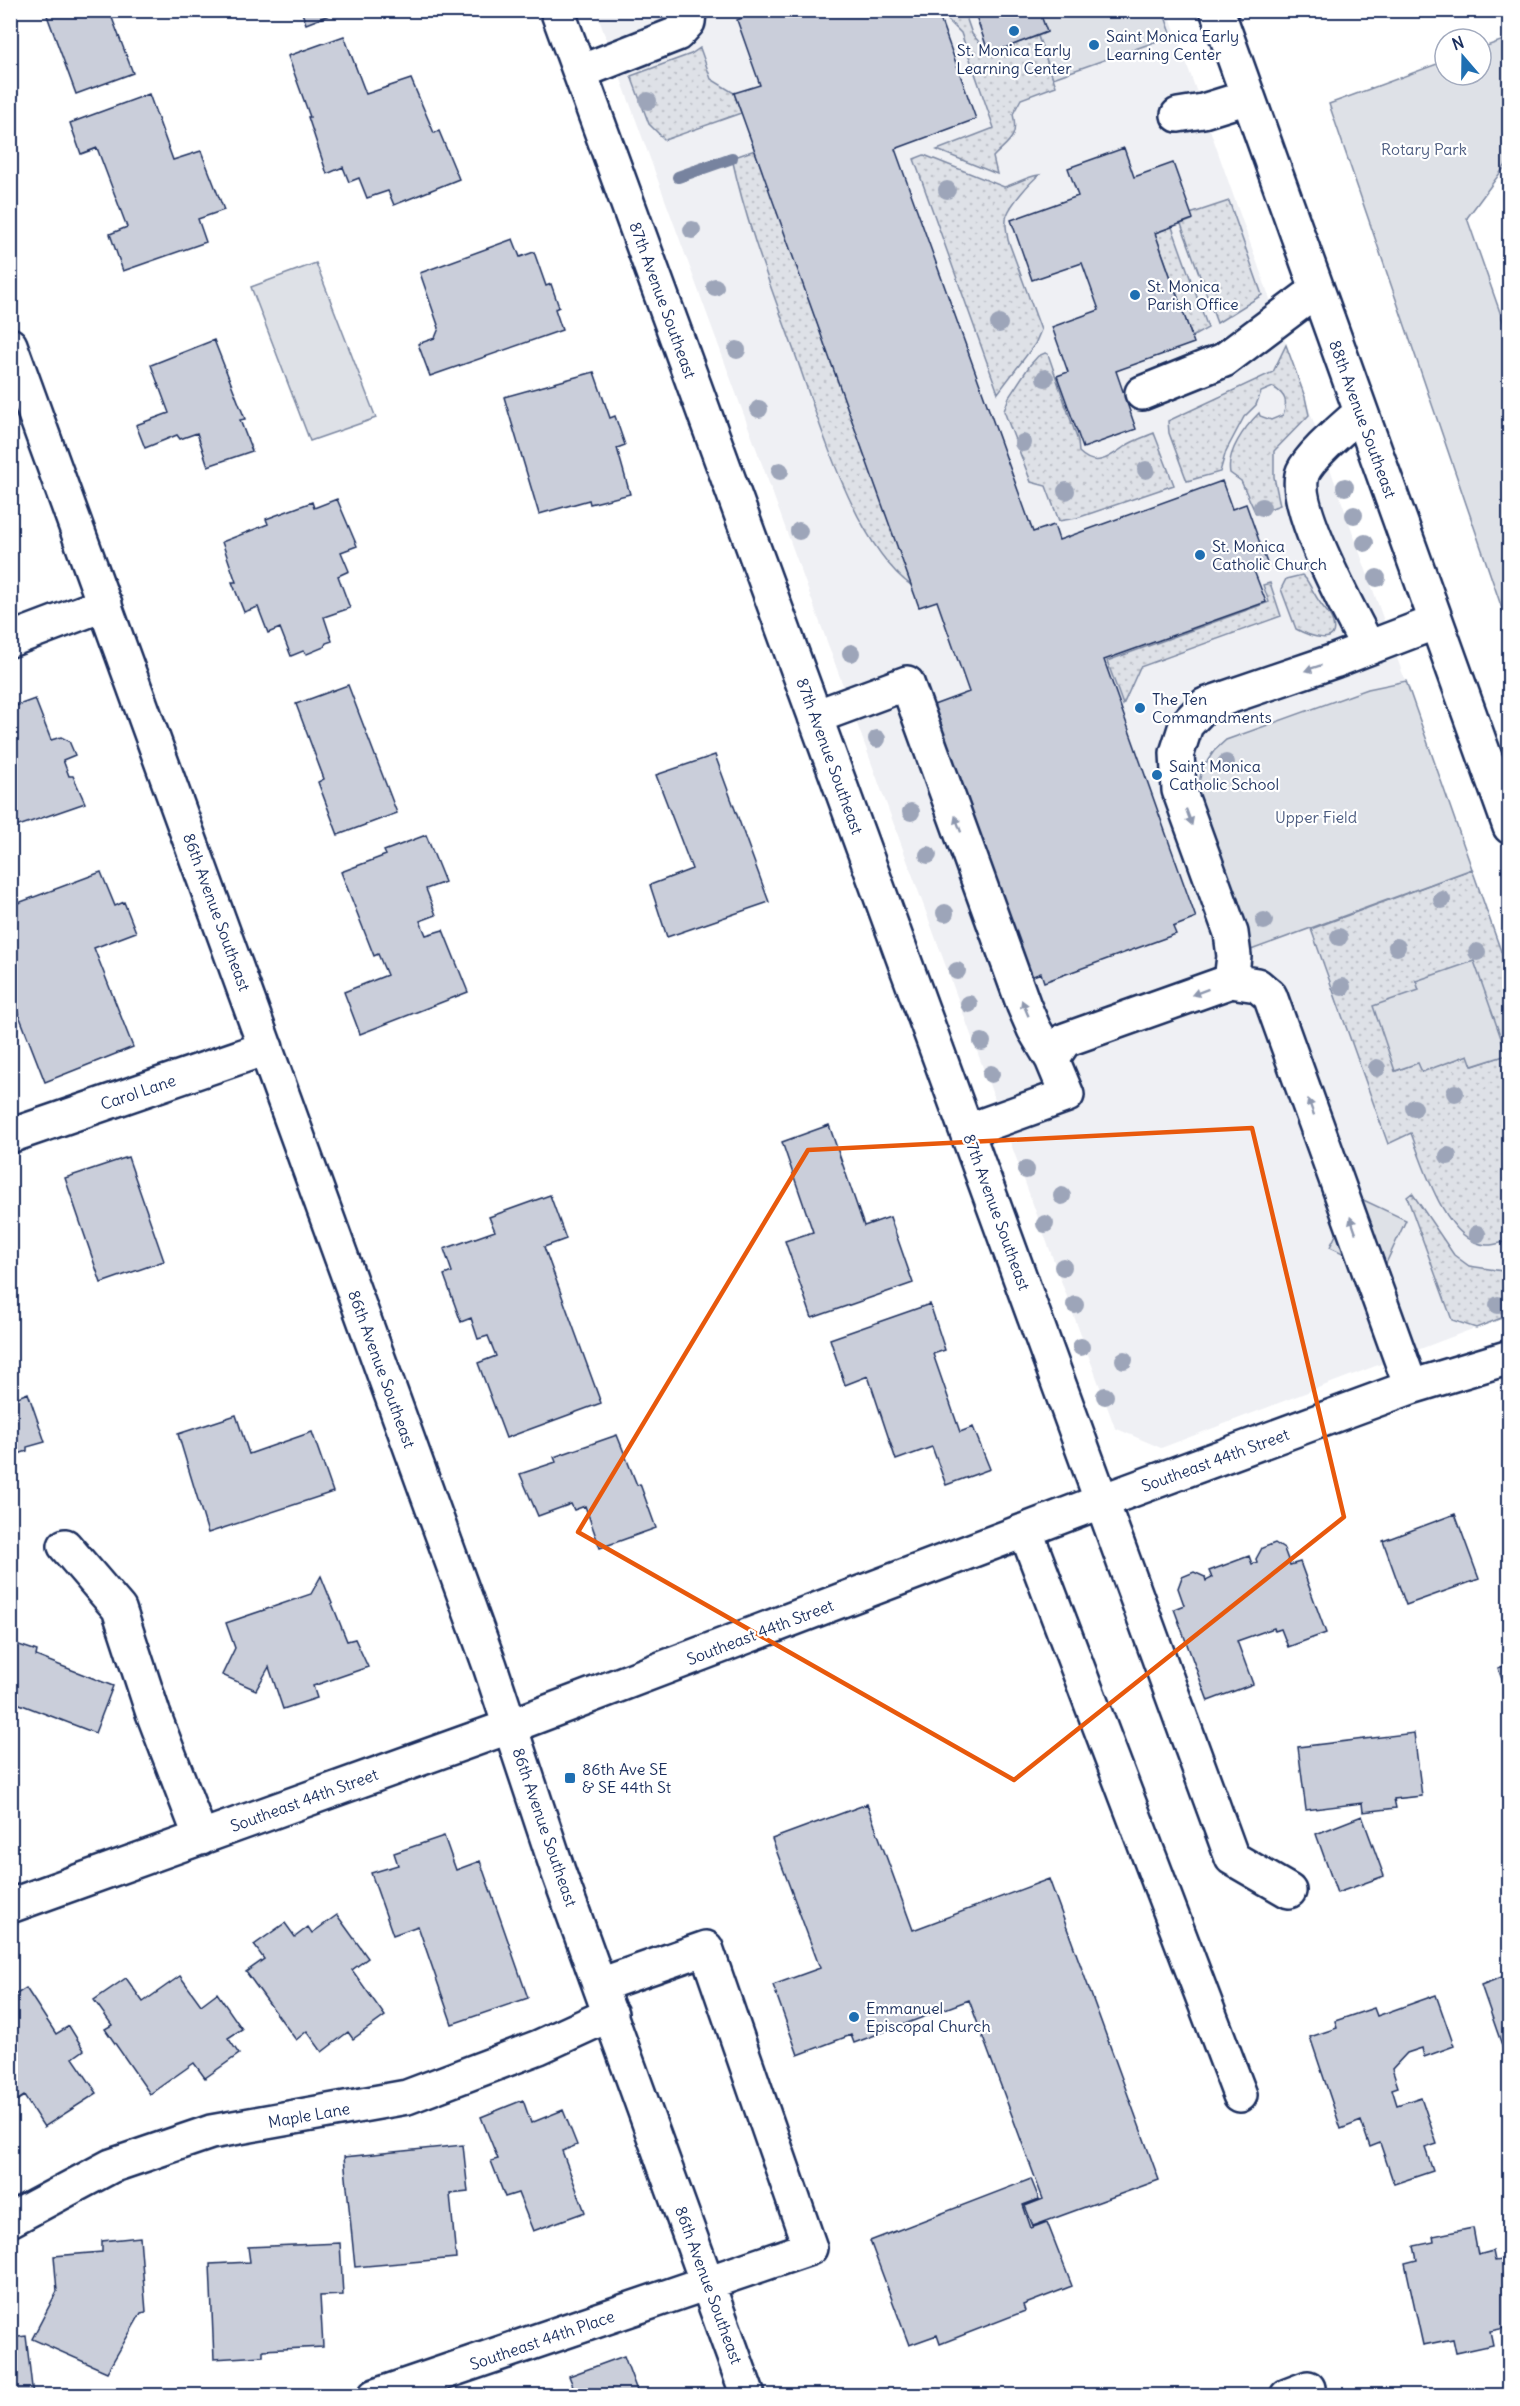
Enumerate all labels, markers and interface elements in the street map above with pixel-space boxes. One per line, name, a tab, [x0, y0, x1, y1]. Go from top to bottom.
marker: St. Monica Early Learning Center	[1007, 24, 1021, 38]
place label: Saint Monica Early Learning Center	[1106, 26, 1239, 64]
north arrow	[1433, 27, 1493, 87]
text: N	[1449, 32, 1466, 54]
marker: Saint Monica Early Learning Center	[1087, 38, 1101, 52]
place label: St. Monica Early Learning Center	[956, 40, 1072, 78]
park label: Rotary Park	[1381, 139, 1467, 159]
street label: 87th Avenue Southeast	[625, 219, 701, 382]
place label: St. Monica Parish Office	[1147, 276, 1239, 314]
marker: St. Monica Parish Office	[1128, 288, 1142, 302]
street label: 88th Avenue Southeast	[1325, 337, 1401, 501]
place label: St. Monica Catholic Church	[1212, 536, 1327, 574]
marker: St. Monica Catholic Church	[1193, 548, 1207, 562]
one-way arrow	[1304, 663, 1322, 673]
street label: 87th Avenue Southeast	[792, 675, 868, 838]
place label: The Ten Commandments	[1152, 689, 1272, 727]
marker: The Ten Commandments	[1133, 701, 1147, 715]
place label: Saint Monica Catholic School	[1169, 756, 1279, 794]
marker: Saint Monica Catholic School	[1150, 768, 1164, 782]
park label: Upper Field	[1275, 807, 1357, 827]
one-way arrow	[1185, 808, 1194, 826]
one-way arrow	[952, 815, 962, 833]
street label: 86th Avenue Southeast	[179, 830, 255, 994]
one-way arrow	[1191, 987, 1209, 997]
one-way arrow	[1020, 998, 1030, 1016]
street label: Carol Lane	[98, 1070, 178, 1114]
one-way arrow	[1305, 1098, 1315, 1116]
street label: 87th Avenue Southeast	[959, 1131, 1035, 1294]
one-way arrow	[1347, 1216, 1357, 1234]
street label: 86th Avenue Southeast	[344, 1287, 420, 1451]
street label: Southeast 44th Street	[1138, 1424, 1292, 1496]
street label: Southeast 44th Street	[684, 1595, 837, 1669]
street label: 86th Avenue Southeast	[508, 1745, 582, 1910]
place label: 86th Ave SE & SE 44th St	[582, 1759, 672, 1797]
street label: Southeast 44th Street	[227, 1764, 381, 1836]
marker: 86th Ave SE & SE 44th St	[563, 1771, 577, 1785]
place label: Emmanuel Episcopal Church	[866, 1998, 991, 2036]
marker: Emmanuel Episcopal Church	[847, 2010, 861, 2024]
street label: Maple Lane	[267, 2098, 351, 2132]
street label: 86th Avenue Southeast	[671, 2203, 747, 2367]
street label: Southeast 44th Place	[467, 2306, 617, 2374]

